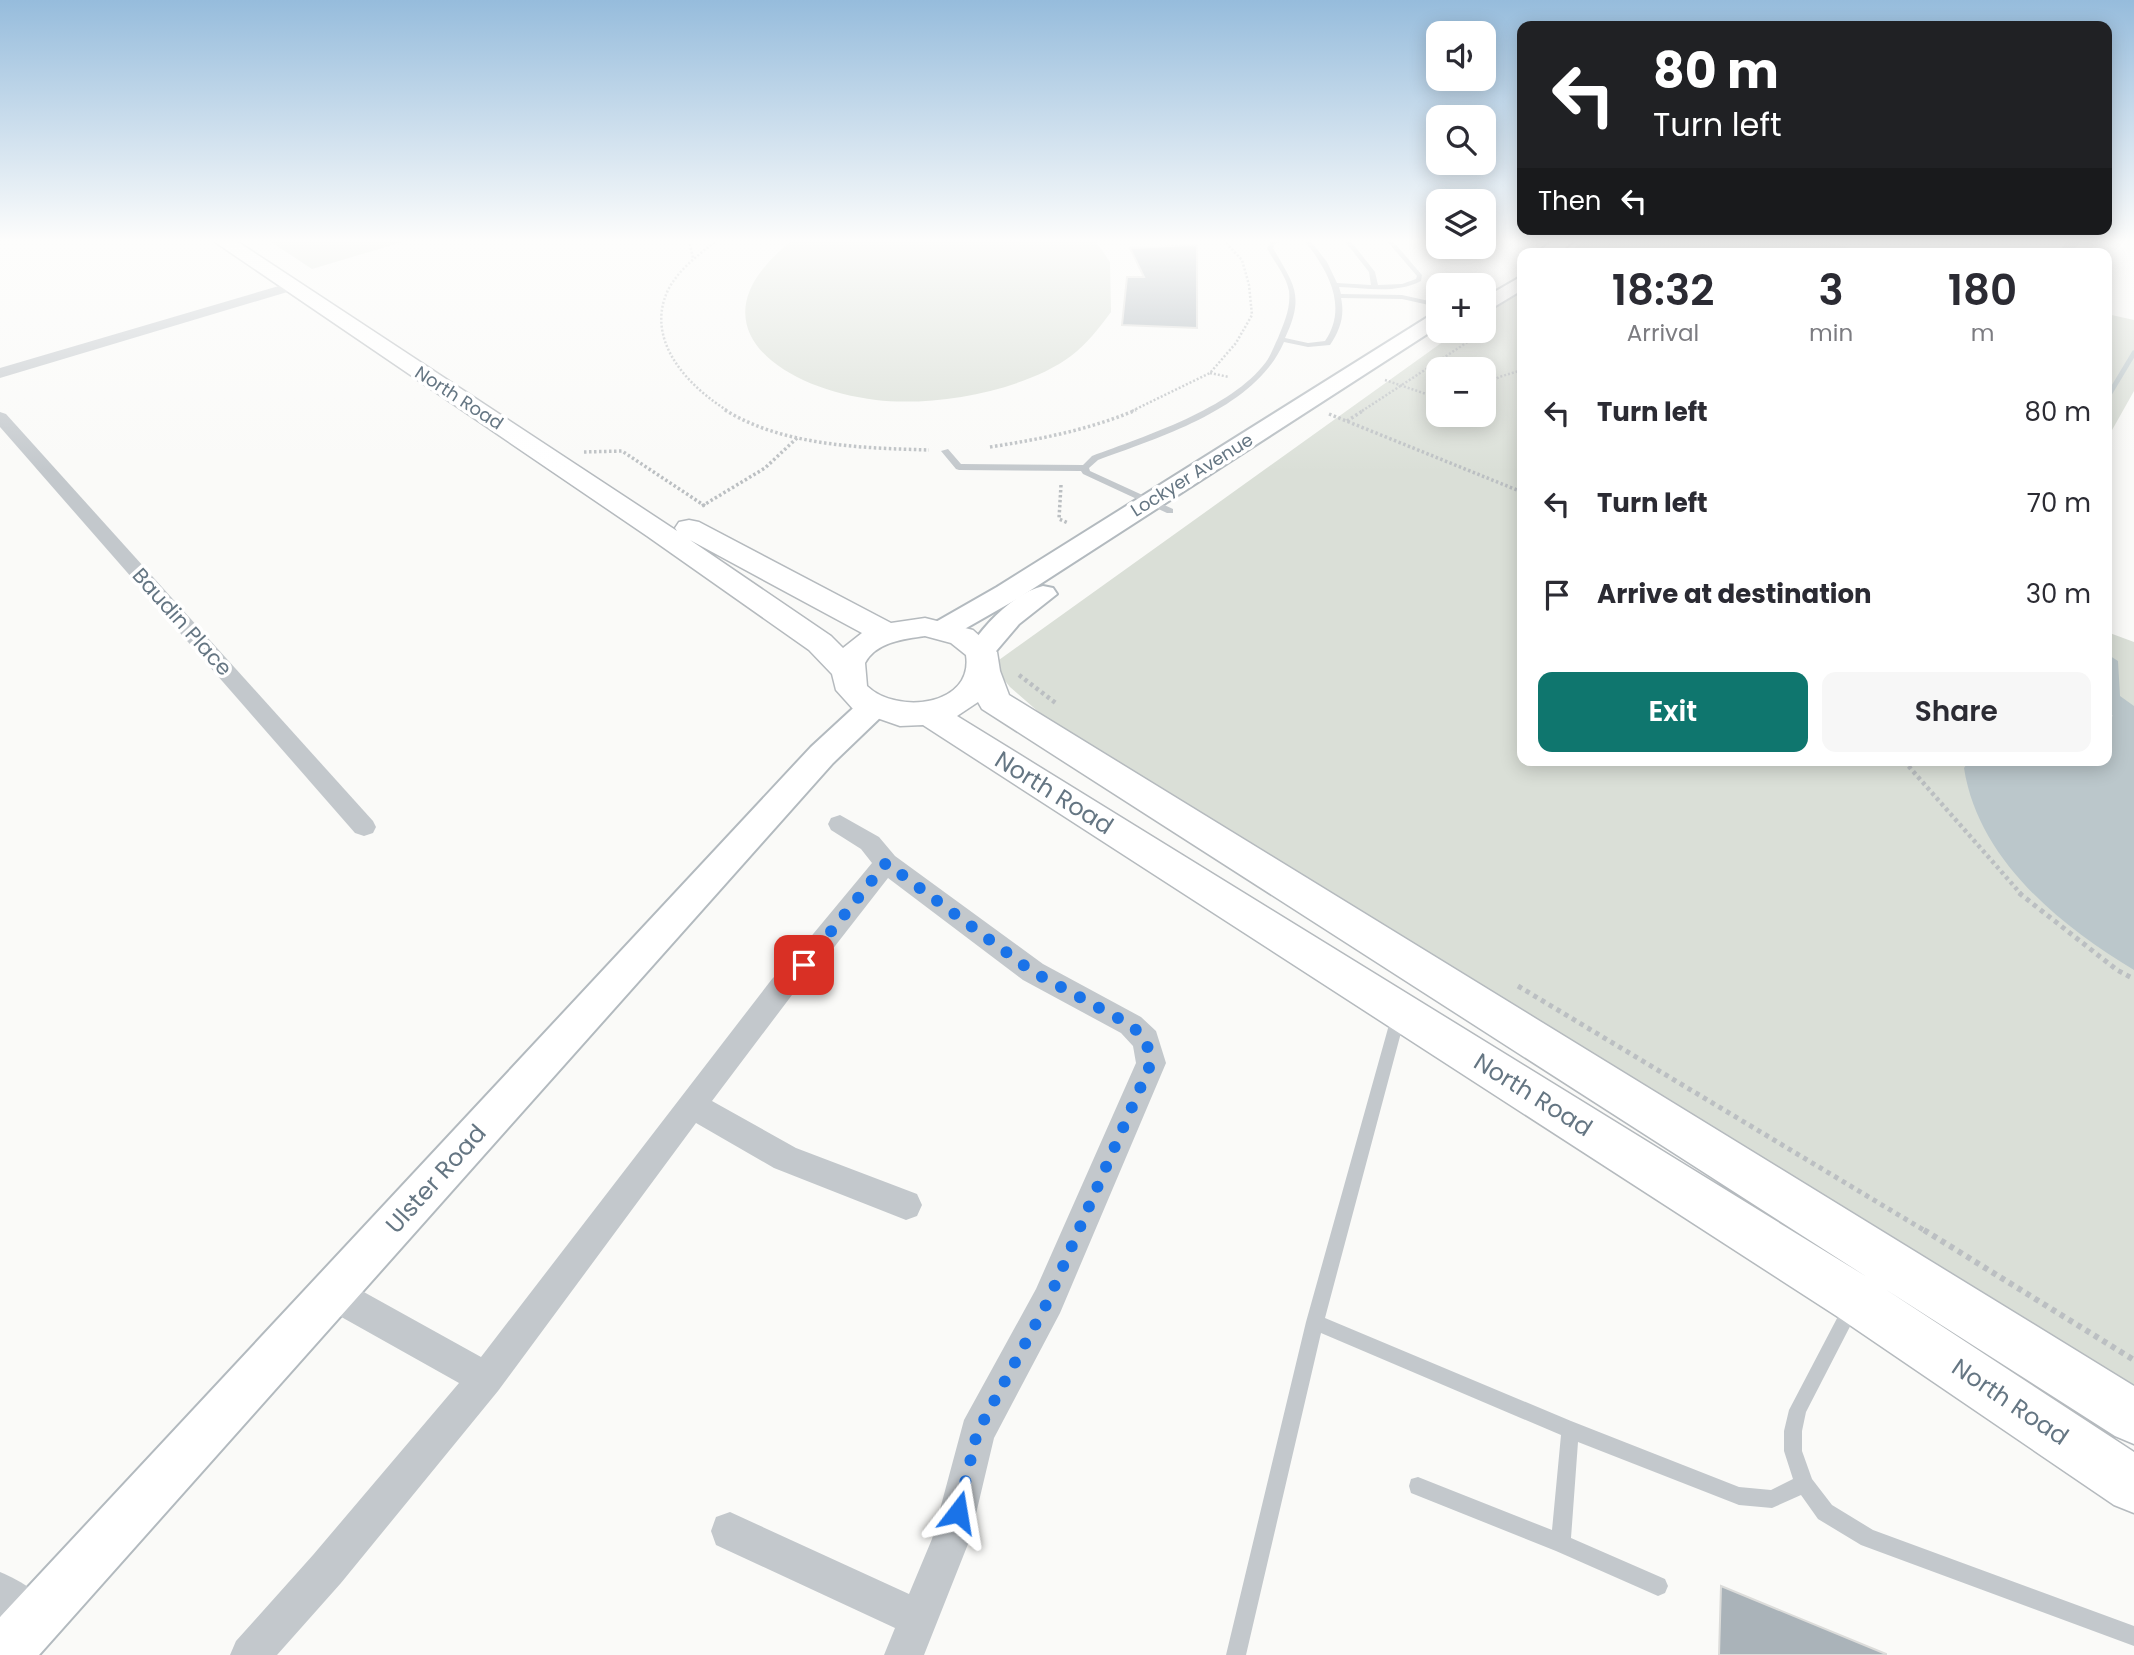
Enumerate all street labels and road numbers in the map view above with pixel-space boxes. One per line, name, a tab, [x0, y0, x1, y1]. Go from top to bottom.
street label: North Road	[410, 360, 508, 435]
street label: Lockyer Avenue	[1126, 427, 1258, 522]
street label: Baudin Place	[126, 561, 239, 682]
street label: North Road	[989, 743, 1120, 842]
street label: North Road	[1468, 1045, 1599, 1144]
street label: Ulster Road	[378, 1117, 493, 1240]
street label: North Road	[1945, 1350, 2075, 1453]

